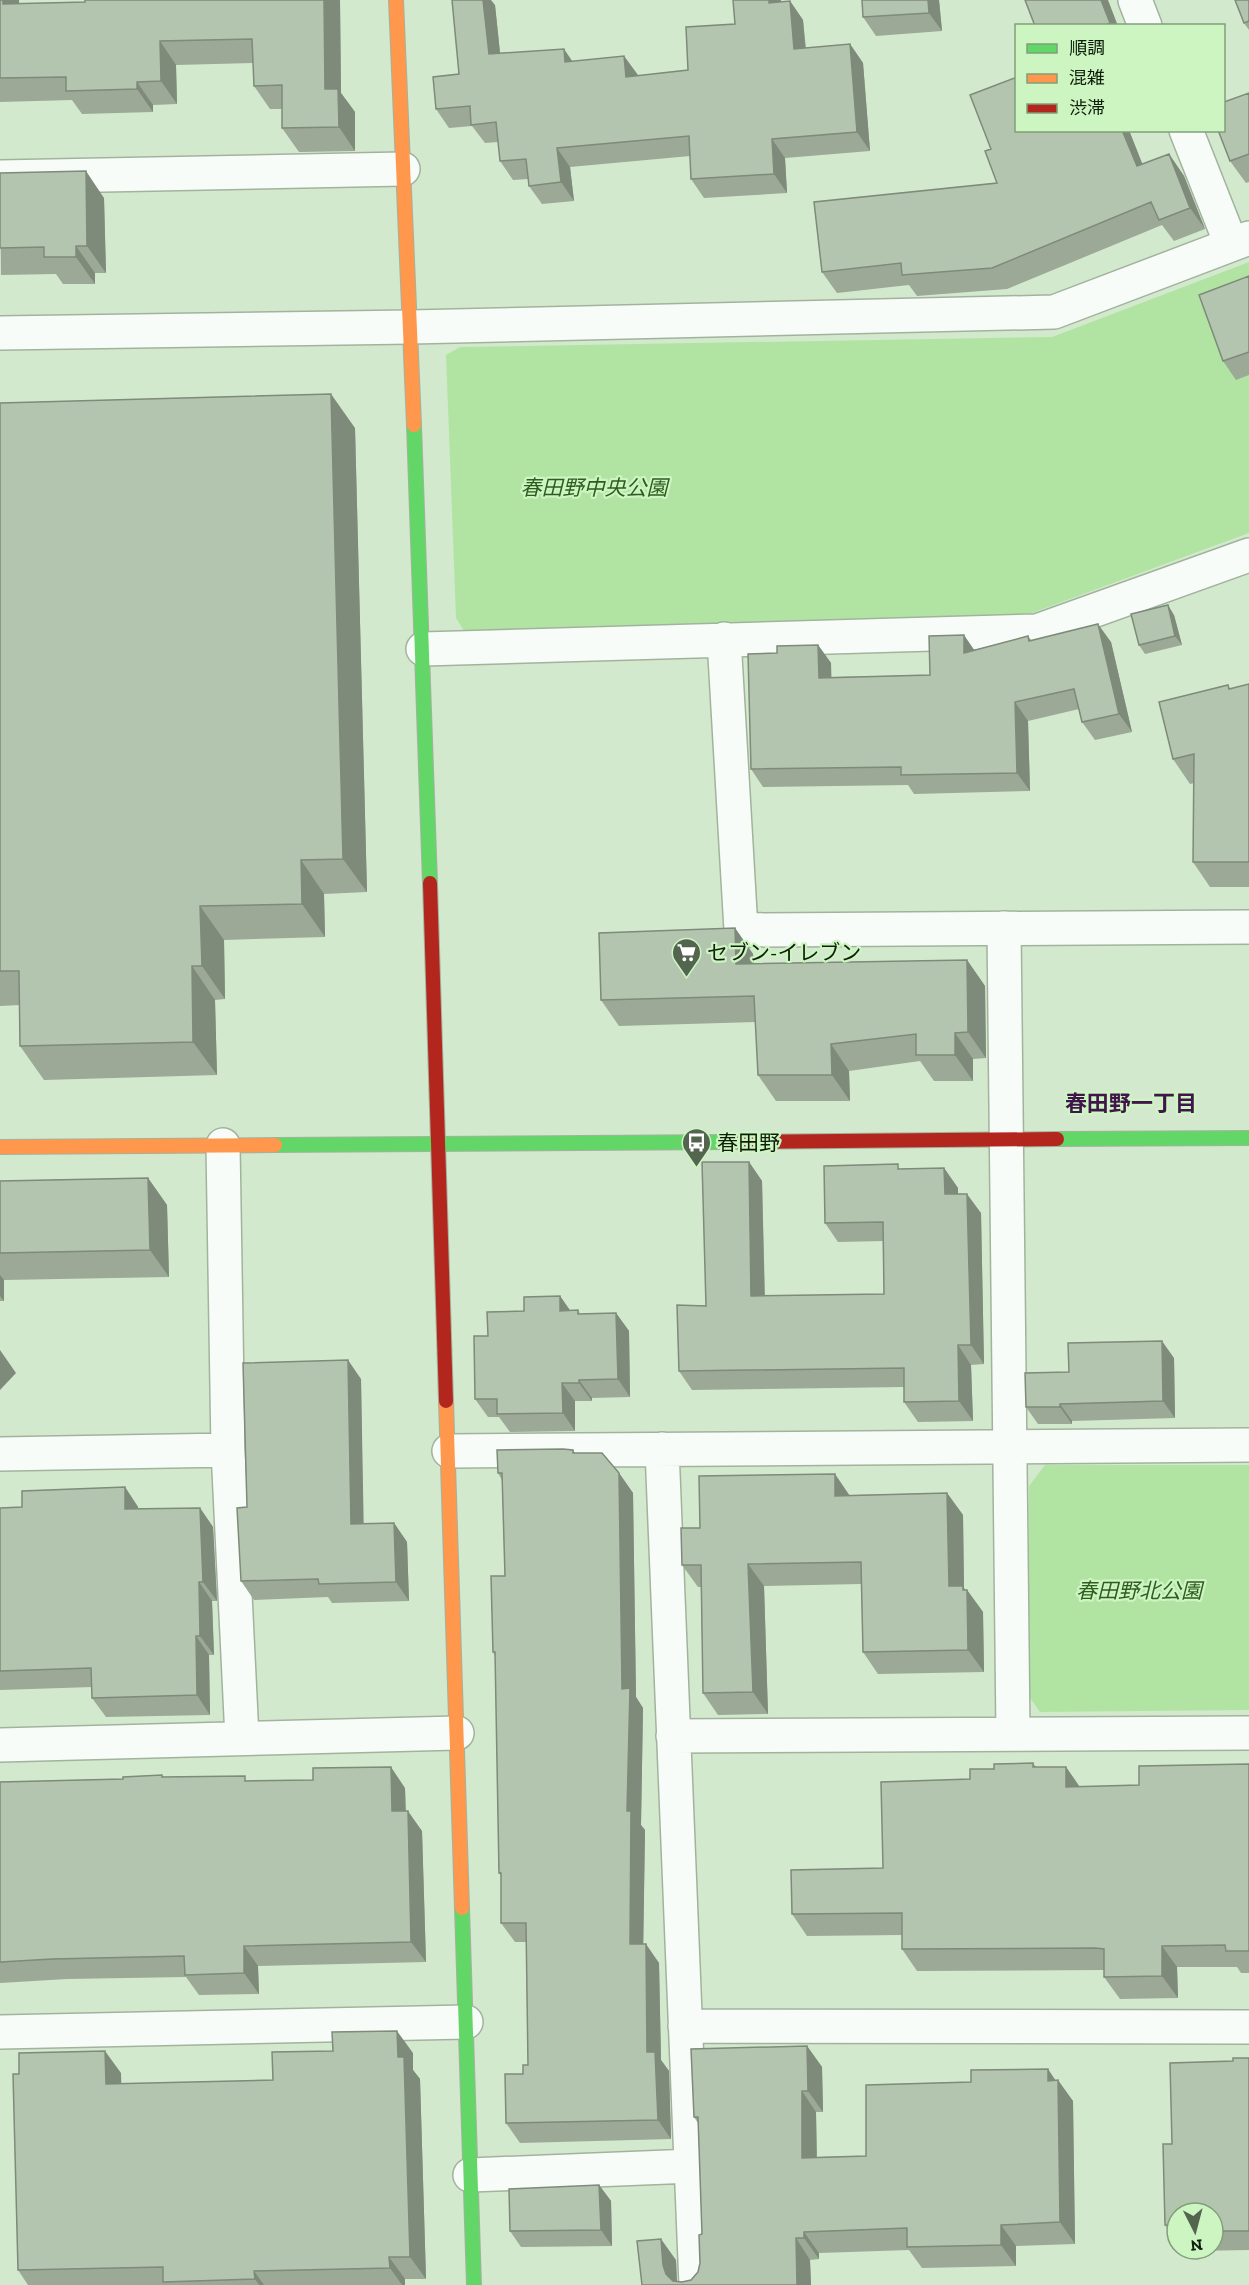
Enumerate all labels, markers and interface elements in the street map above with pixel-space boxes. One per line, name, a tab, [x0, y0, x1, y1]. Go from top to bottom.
legend	[1015, 24, 1225, 132]
text: 順調	[1069, 37, 1105, 59]
text: 混雑	[1069, 67, 1105, 89]
text: 渋滞	[1069, 97, 1105, 119]
park label: 春田野中央公園	[521, 475, 670, 500]
supermarket icon: セブン-イレブン	[670, 936, 702, 978]
place label: セブン-イレブン	[707, 940, 861, 965]
district label: 春田野一丁目	[1065, 1090, 1197, 1117]
bus stop icon: 春田野	[680, 1126, 712, 1168]
place label: 春田野	[717, 1130, 780, 1155]
park label: 春田野北公園	[1076, 1578, 1205, 1603]
north arrow	[1165, 2201, 1225, 2261]
text: N	[1189, 2235, 1204, 2256]

